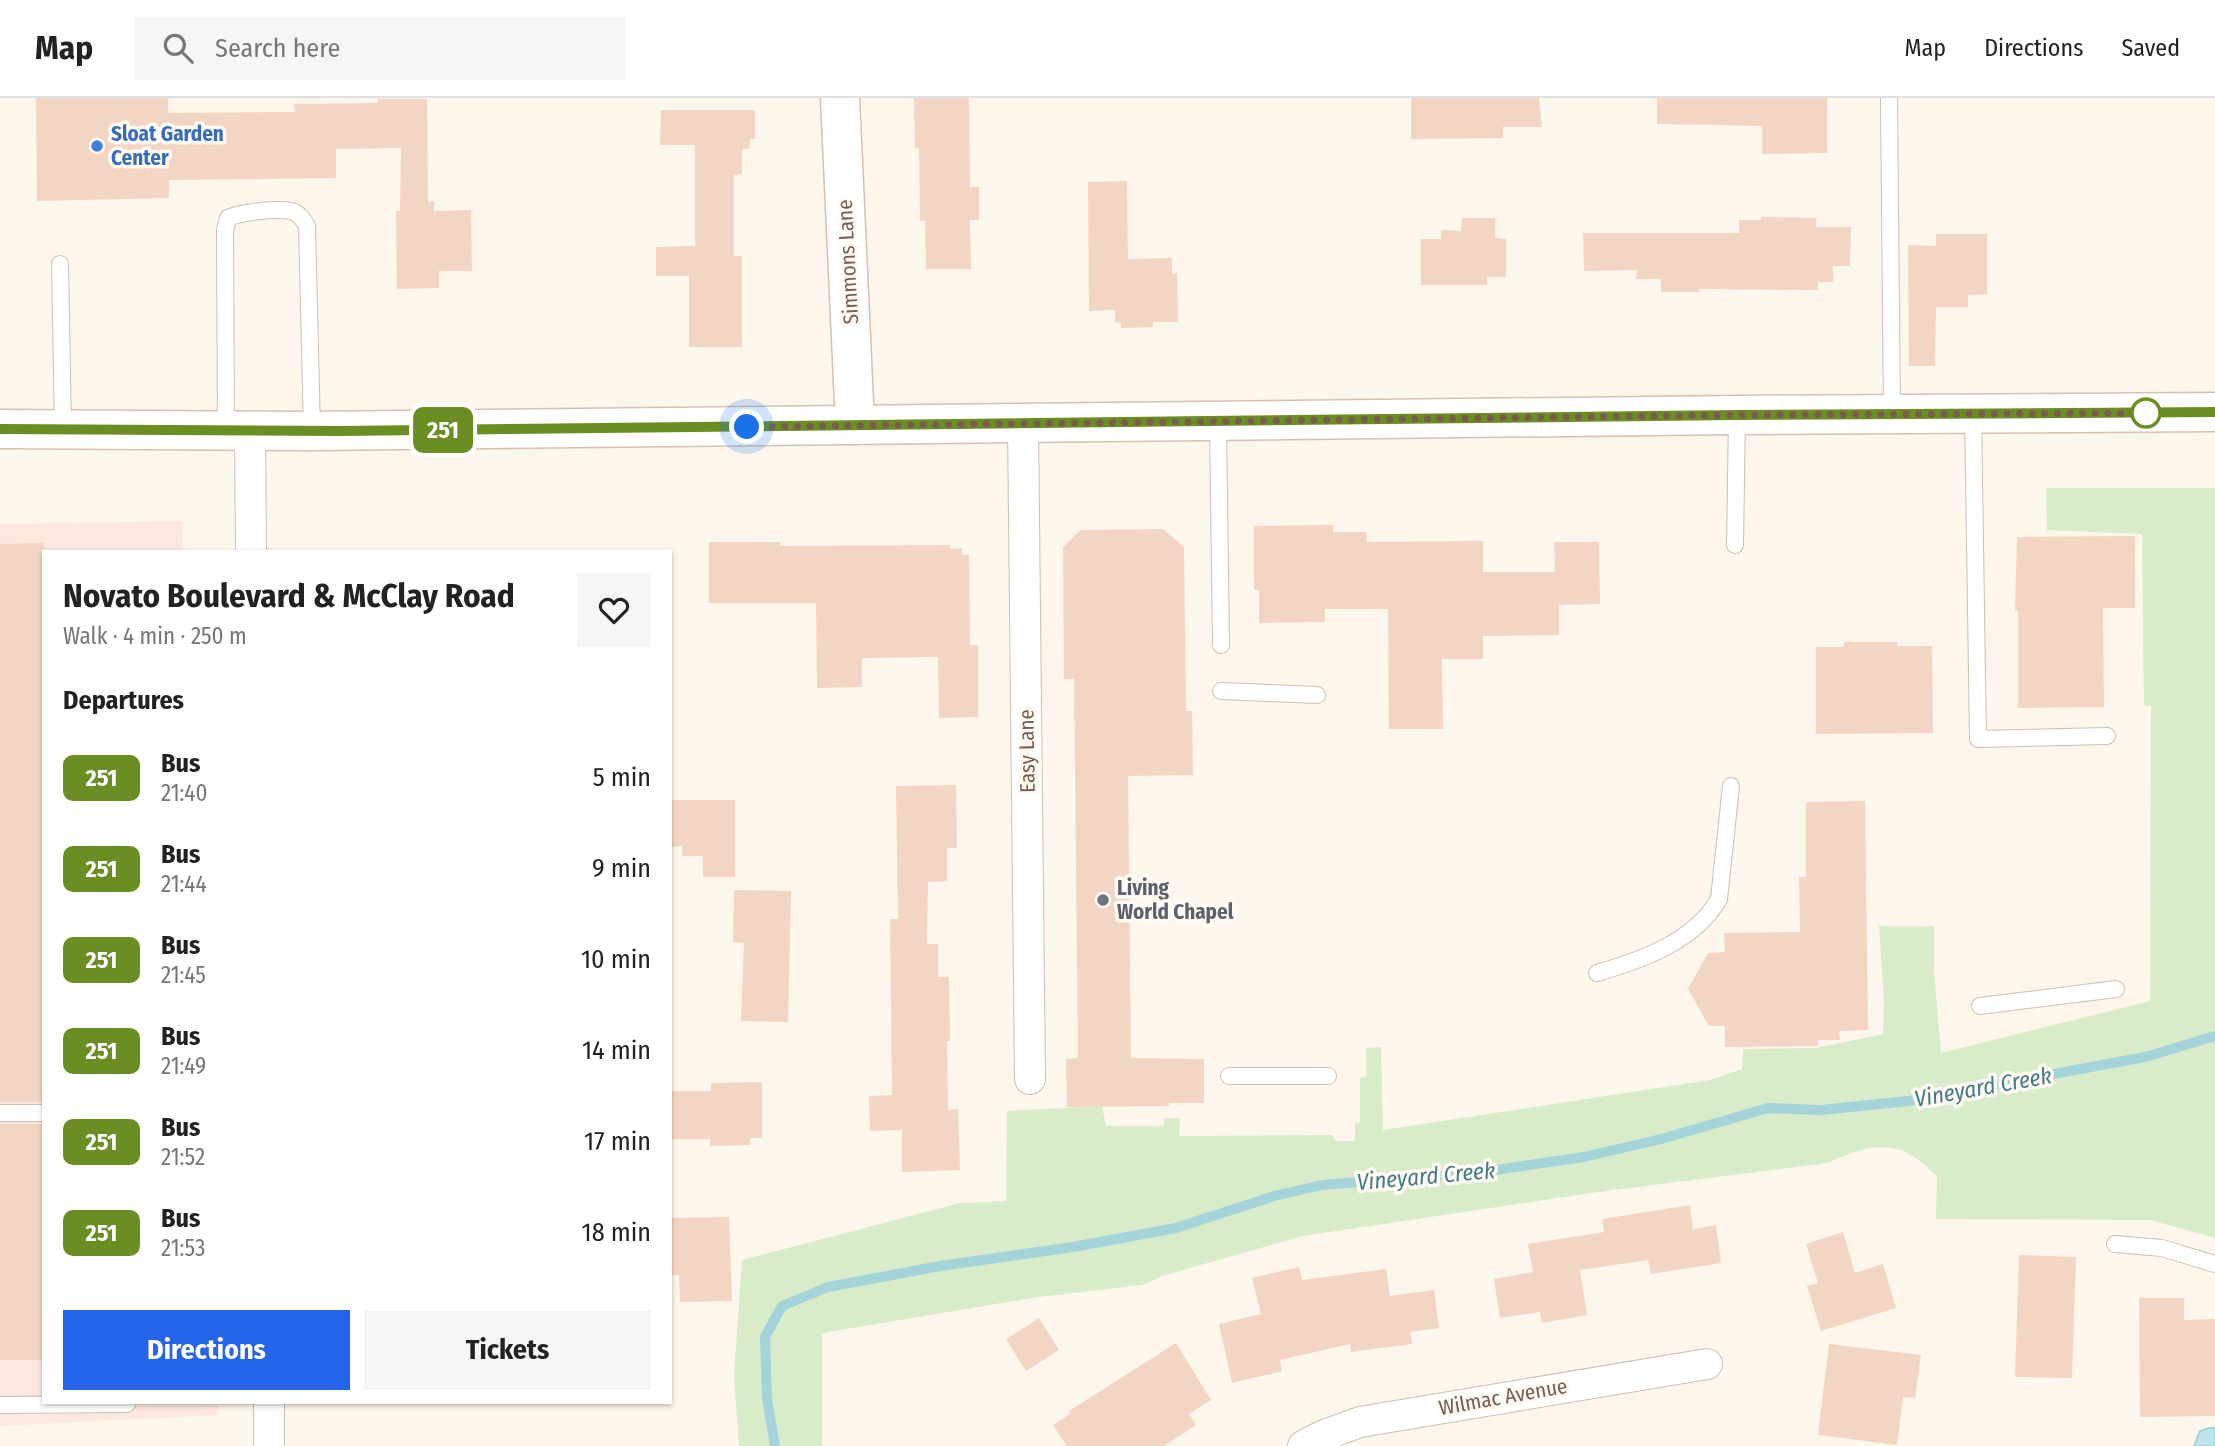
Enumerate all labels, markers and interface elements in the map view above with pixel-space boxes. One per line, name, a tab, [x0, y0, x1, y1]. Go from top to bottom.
search box	[135, 17, 625, 80]
text: Map	[35, 28, 93, 68]
icon: search	[159, 29, 197, 67]
text: Search here	[215, 33, 340, 64]
text: Map	[1905, 34, 1946, 62]
text: Directions	[1984, 34, 2083, 62]
text: Saved	[2121, 34, 2180, 62]
place label: Sloat Garden Center	[111, 121, 224, 171]
marker: Sloat Garden Center	[89, 138, 105, 154]
street label: Simmons Lane	[832, 199, 864, 325]
unlabelled marker	[2131, 398, 2161, 428]
line badge: 251	[403, 407, 483, 453]
your location	[729, 409, 764, 444]
text: 251	[427, 416, 459, 444]
button: heart	[577, 573, 651, 647]
text: Novato Boulevard & McClay Road	[63, 576, 515, 616]
text: Walk · 4 min · 250 m	[63, 622, 247, 650]
text: Departures	[63, 685, 184, 716]
street label: Easy Lane	[1013, 709, 1041, 793]
text: Bus	[161, 748, 200, 779]
text: 5 min	[593, 762, 651, 793]
text: 251	[86, 764, 117, 792]
text: 21:40	[161, 779, 207, 807]
text: Bus	[161, 839, 200, 870]
text: 9 min	[592, 853, 651, 884]
text: 251	[86, 855, 117, 883]
text: 21:44	[161, 870, 207, 898]
place label: Living World Chapel	[1117, 875, 1234, 925]
marker: Living World Chapel	[1095, 892, 1111, 908]
text: Bus	[161, 930, 200, 961]
text: 10 min	[581, 944, 651, 975]
text: 251	[86, 946, 117, 974]
text: 21:45	[161, 961, 206, 989]
text: Bus	[161, 1021, 200, 1052]
text: 14 min	[582, 1035, 651, 1066]
text: 251	[86, 1037, 117, 1065]
text: 21:49	[161, 1052, 206, 1080]
water label: Vineyard Creek	[1912, 1061, 2054, 1113]
text: Bus	[161, 1112, 200, 1143]
text: 17 min	[584, 1126, 651, 1157]
text: 251	[86, 1128, 117, 1156]
text: 21:52	[161, 1143, 205, 1171]
water label: Vineyard Creek	[1356, 1156, 1496, 1196]
text: Bus	[161, 1203, 200, 1234]
text: 18 min	[582, 1217, 651, 1248]
text: 251	[86, 1219, 117, 1247]
text: 21:53	[161, 1234, 205, 1262]
button: Directions	[63, 1310, 350, 1390]
button: Tickets	[364, 1310, 651, 1390]
street label: Wilmac Avenue	[1437, 1373, 1569, 1421]

